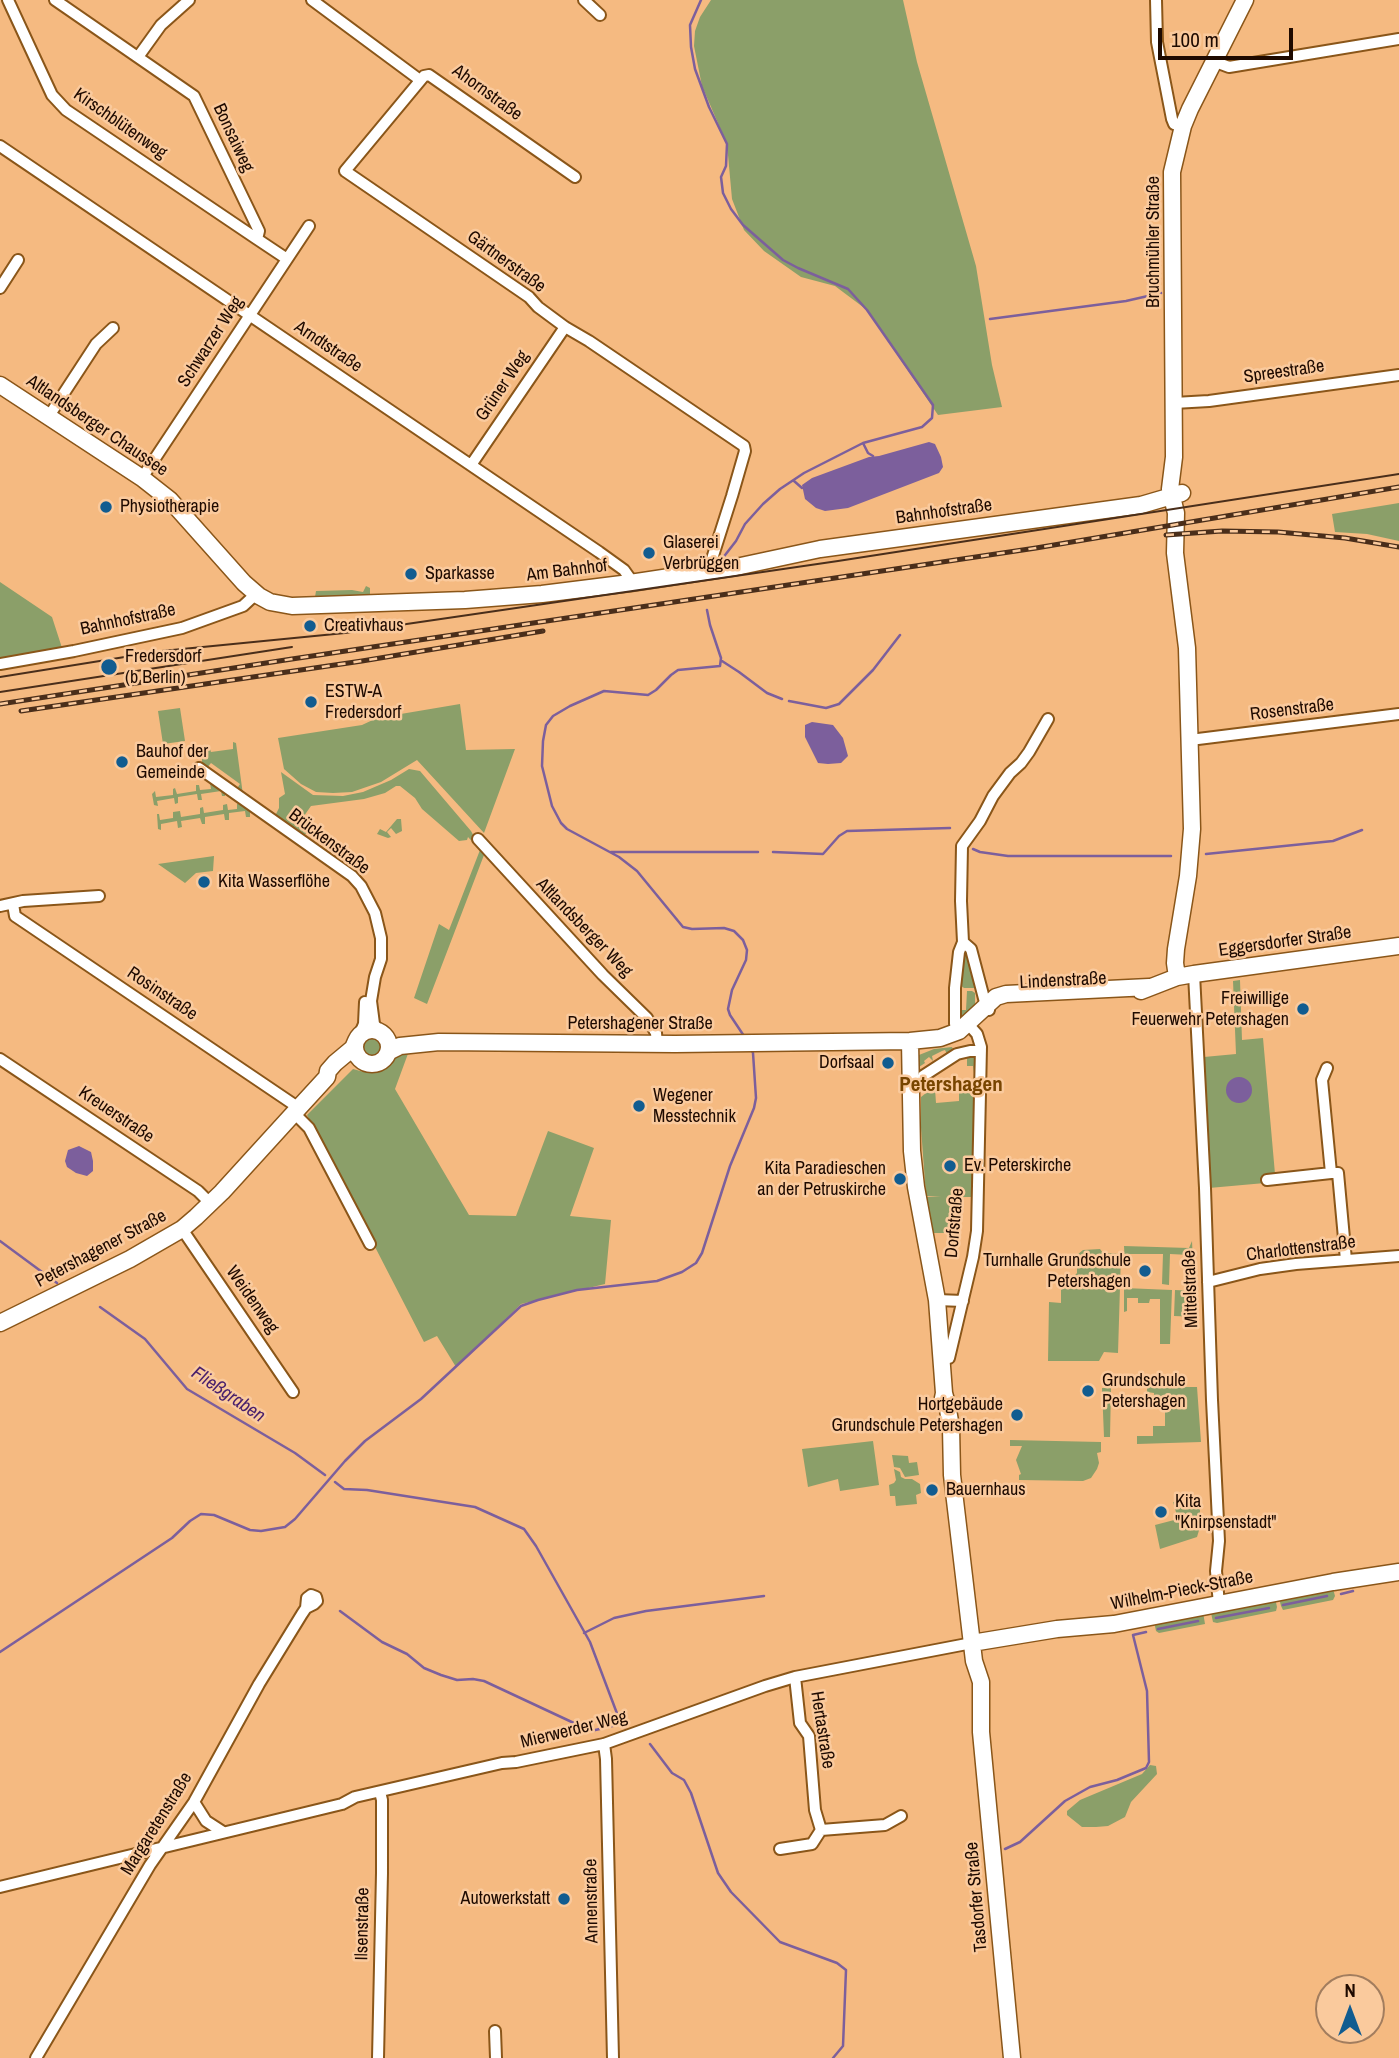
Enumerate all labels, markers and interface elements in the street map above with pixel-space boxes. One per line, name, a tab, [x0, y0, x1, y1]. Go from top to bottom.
scale bar	[1161, 14, 1296, 58]
text: 100 m	[1171, 25, 1219, 54]
street label: Ahornstraße	[448, 60, 526, 126]
street label: Kirschblütenweg	[69, 84, 171, 164]
street label: Bonsaiweg	[208, 100, 258, 176]
street label: Bruchmühler Straße	[1143, 176, 1165, 308]
street label: Gärtnerstraße	[462, 226, 550, 298]
street label: Schwarzer Weg	[174, 293, 248, 391]
street label: Arndtstraße	[290, 316, 366, 378]
street label: Grüner Weg	[472, 347, 534, 425]
street label: Spreestraße	[1242, 356, 1326, 388]
street label: Altlandsberger Chaussee	[22, 371, 172, 481]
street label: Bahnhofstraße	[895, 495, 993, 529]
place label: Physiotherapie	[120, 496, 219, 518]
marker: Physiotherapie	[98, 499, 114, 515]
place label: Glaserei Verbrüggen	[663, 532, 739, 574]
marker: Glaserei Verbrüggen	[641, 545, 657, 561]
street label: Am Bahnhof	[525, 555, 609, 587]
place label: Sparkasse	[425, 563, 495, 585]
marker: Sparkasse	[403, 566, 419, 582]
street label: Bahnhofstraße	[78, 599, 178, 641]
place label: Creativhaus	[324, 615, 404, 637]
marker: Creativhaus	[302, 618, 318, 634]
place label: Fredersdorf (b Berlin)	[125, 646, 201, 688]
marker: Fredersdorf (b Berlin)	[99, 657, 119, 677]
place label: ESTW-A Fredersdorf	[325, 681, 401, 724]
marker: ESTW-A Fredersdorf	[303, 694, 319, 710]
street label: Rosenstraße	[1249, 694, 1335, 726]
place label: Bauhof der Gemeinde	[136, 741, 208, 784]
marker: Bauhof der Gemeinde	[114, 754, 130, 770]
street label: Brückenstraße	[284, 804, 374, 880]
place label: Kita Wasserflöhe	[218, 871, 330, 893]
marker: Kita Wasserflöhe	[196, 874, 212, 890]
street label: Altlandsberger Weg	[531, 874, 637, 982]
street label: Eggersdorfer Straße	[1217, 922, 1353, 962]
street label: Rosinstraße	[123, 963, 201, 1025]
street label: Lindenstraße	[1019, 968, 1107, 994]
place label: Freiwillige Feuerwehr Petershagen	[1131, 988, 1289, 1030]
marker: Freiwillige Feuerwehr Petershagen	[1295, 1001, 1311, 1017]
street label: Petershagener Straße	[567, 1013, 713, 1035]
place label: Dorfsaal	[819, 1052, 874, 1074]
marker: Dorfsaal	[880, 1055, 896, 1071]
district label: Petershagen	[899, 1072, 1003, 1098]
street label: Kreuerstraße	[74, 1082, 158, 1148]
place label: Wegener Messtechnik	[653, 1085, 736, 1128]
marker: Wegener Messtechnik	[631, 1098, 647, 1114]
place label: Ev. Peterskirche	[964, 1155, 1071, 1177]
place label: Kita Paradieschen an der Petruskirche	[757, 1158, 886, 1200]
marker: Ev. Peterskirche	[942, 1158, 958, 1174]
marker: Kita Paradieschen an der Petruskirche	[892, 1171, 908, 1187]
street label: Dorfstraße	[941, 1187, 969, 1259]
street label: Petershagener Straße	[32, 1205, 170, 1293]
street label: Charlottenstraße	[1245, 1232, 1357, 1266]
place label: Turnhalle Grundschule Petershagen	[983, 1250, 1131, 1292]
street label: Mittelstraße	[1179, 1250, 1203, 1328]
street label: Weidenweg	[221, 1262, 283, 1338]
marker: Turnhalle Grundschule Petershagen	[1137, 1263, 1153, 1279]
water label: Fließgraben	[187, 1362, 269, 1428]
place label: Grundschule Petershagen	[1102, 1370, 1186, 1412]
marker: Grundschule Petershagen	[1080, 1383, 1096, 1399]
place label: Hortgebäude Grundschule Petershagen	[832, 1394, 1003, 1436]
marker: Hortgebäude Grundschule Petershagen	[1009, 1407, 1025, 1423]
place label: Bauernhaus	[946, 1479, 1026, 1501]
marker: Bauernhaus	[924, 1482, 940, 1498]
place label: Kita "Knirpsenstadt"	[1175, 1491, 1277, 1534]
marker: Kita "Knirpsenstadt"	[1153, 1504, 1169, 1520]
street label: Wilhelm-Pieck-Straße	[1109, 1567, 1255, 1615]
street label: Hertastraße	[805, 1690, 839, 1770]
street label: Mierwerder Weg	[519, 1706, 629, 1754]
street label: Margaretenstraße	[117, 1769, 197, 1879]
street label: Tasdorfer Straße	[961, 1841, 993, 1953]
street label: Annenstraße	[580, 1859, 604, 1943]
street label: Ilsenstraße	[352, 1887, 374, 1961]
place label: Autowerkstatt	[461, 1888, 550, 1910]
marker: Autowerkstatt	[556, 1891, 572, 1907]
north arrow	[1315, 1974, 1385, 2044]
text: N	[1344, 1977, 1356, 2003]

